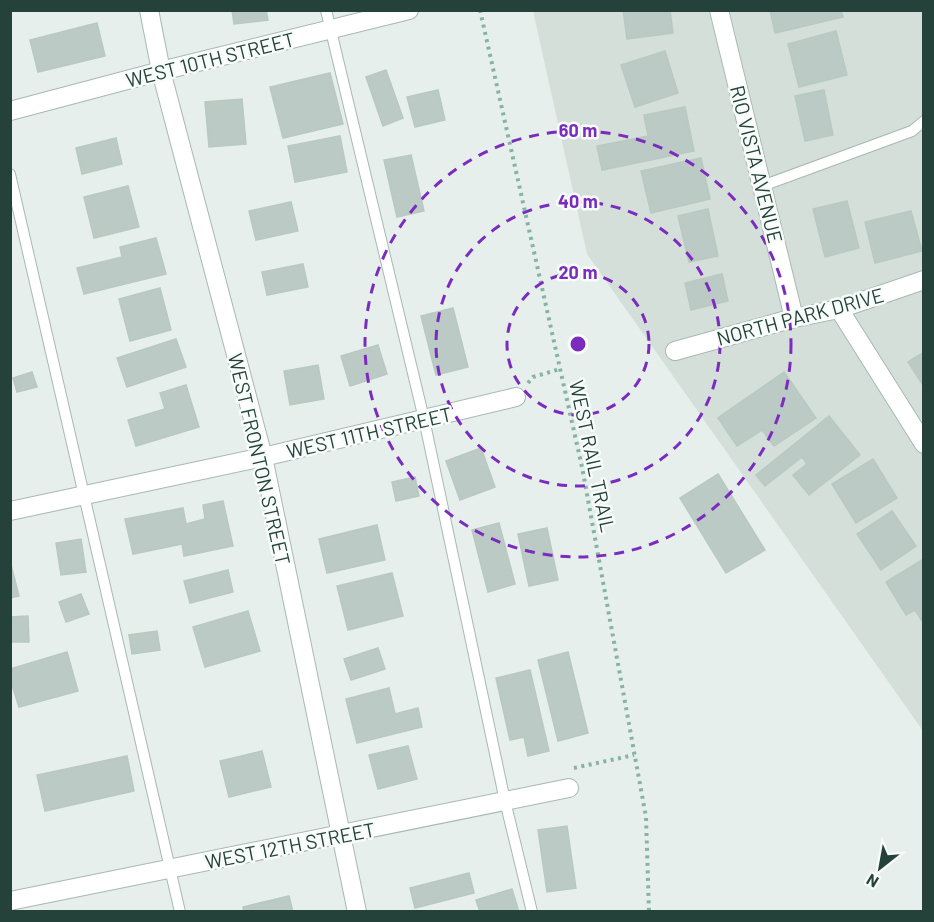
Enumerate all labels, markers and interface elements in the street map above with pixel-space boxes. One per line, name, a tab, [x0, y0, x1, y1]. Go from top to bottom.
street label: WEST 10TH STREET	[123, 26, 297, 92]
street label: RIO VISTA AVENUE	[726, 83, 788, 245]
text: 60 m	[559, 119, 597, 141]
text: 40 m	[558, 190, 598, 212]
text: 20 m	[559, 261, 597, 283]
street label: NORTH PARK DRIVE	[714, 282, 886, 350]
centre of rings	[568, 334, 588, 354]
street label: WEST FRONTON STREET	[224, 351, 296, 567]
street label: WEST RAIL TRAIL	[565, 378, 621, 534]
street label: WEST 11TH STREET	[284, 401, 454, 463]
street label: WEST 12TH STREET	[203, 817, 377, 873]
north arrow	[850, 838, 910, 898]
text: N	[863, 870, 881, 892]

